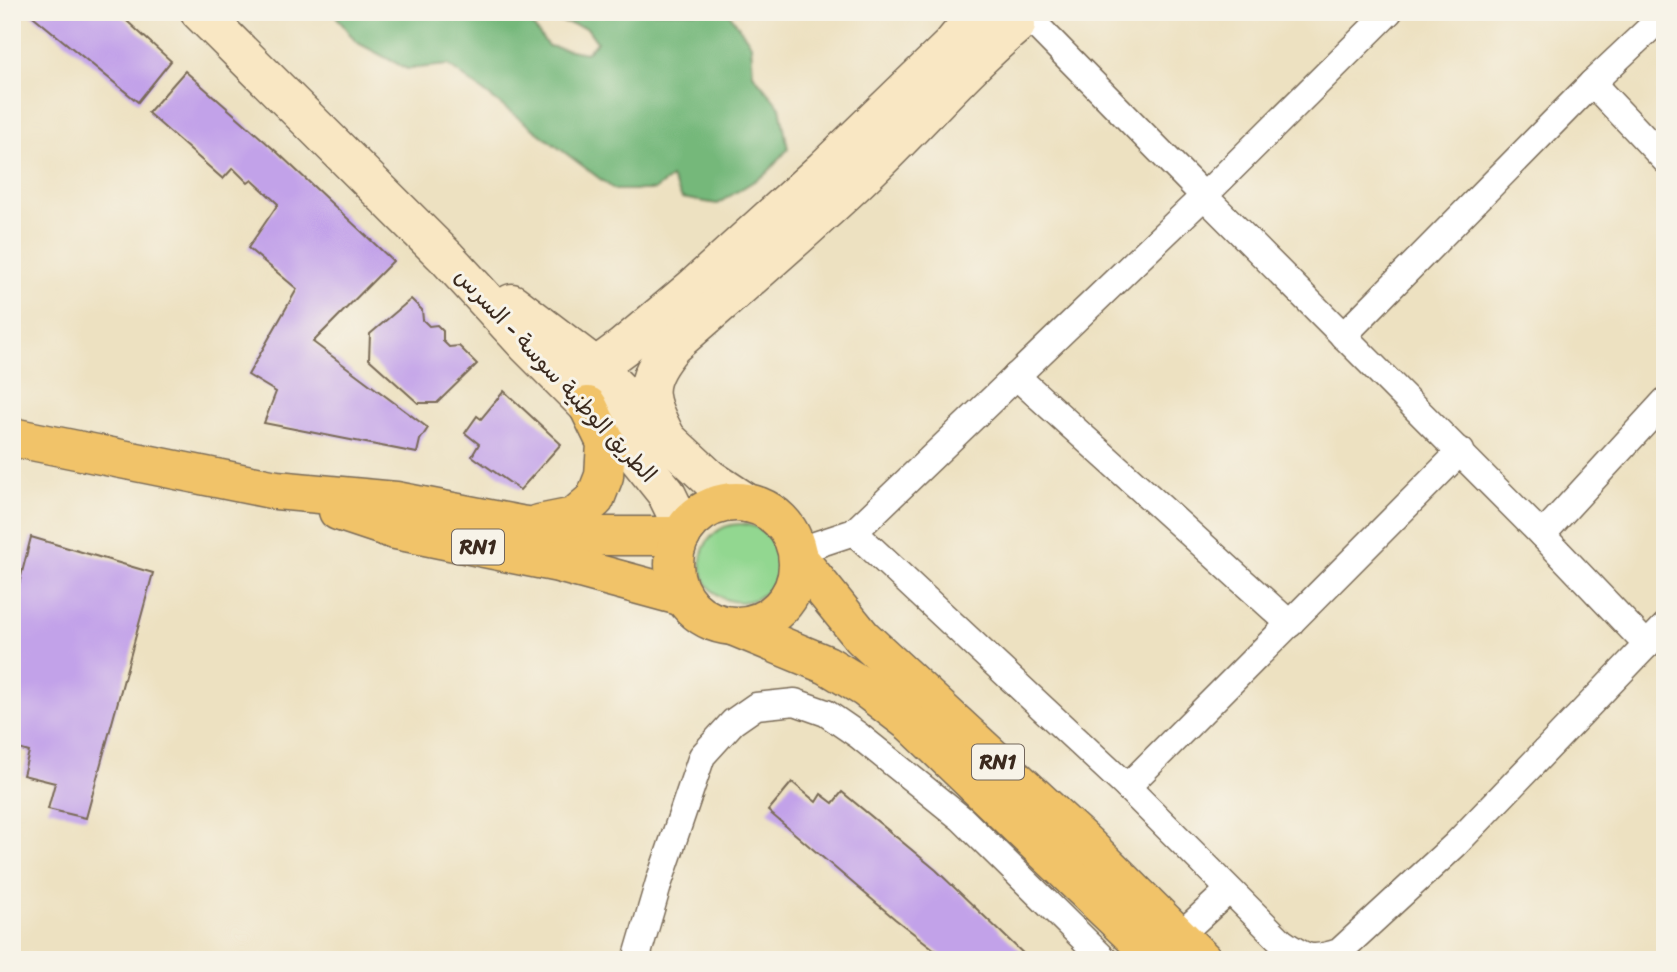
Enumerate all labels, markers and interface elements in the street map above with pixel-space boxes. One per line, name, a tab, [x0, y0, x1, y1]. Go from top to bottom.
street label: الطريق الوطنية سوسة - السرس	[444, 258, 667, 493]
road number: RN1	[452, 530, 504, 564]
road number: RN1	[972, 744, 1024, 780]

